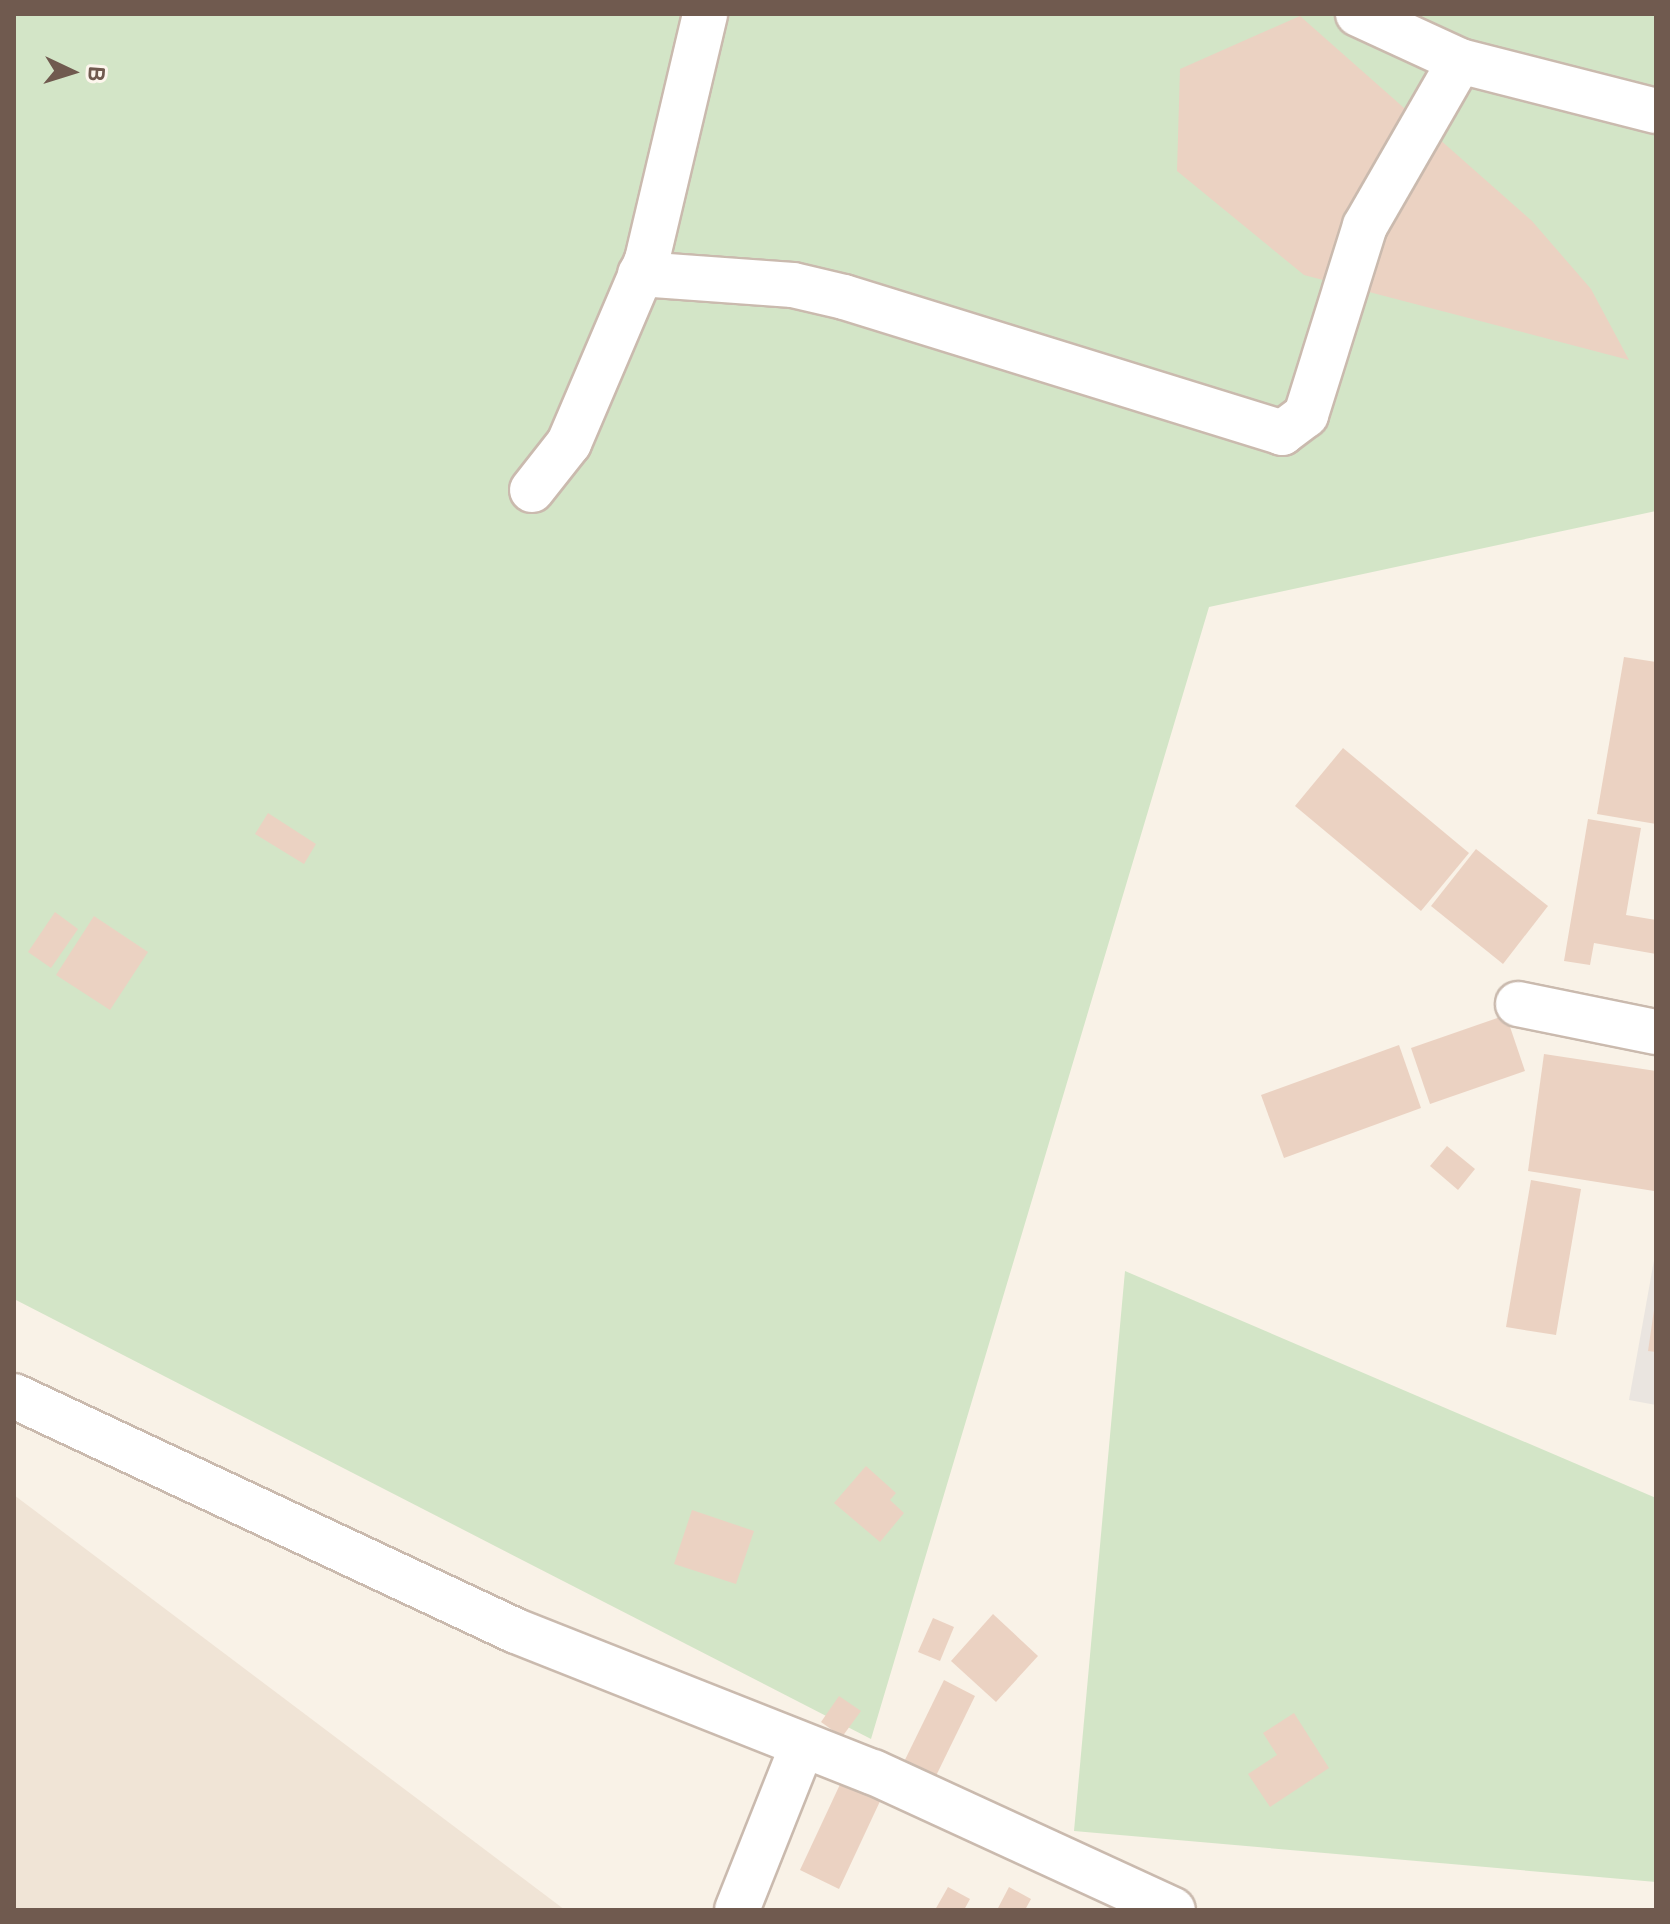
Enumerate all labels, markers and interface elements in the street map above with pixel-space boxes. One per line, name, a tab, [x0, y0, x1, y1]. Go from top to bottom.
north arrow	[32, 32, 112, 112]
text: B	[82, 65, 109, 82]

